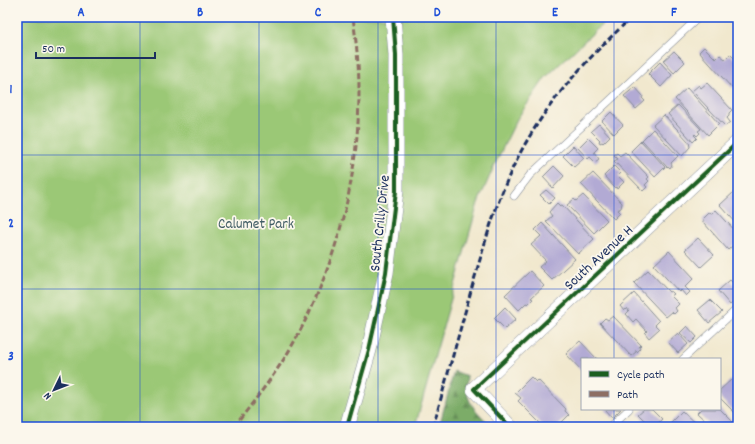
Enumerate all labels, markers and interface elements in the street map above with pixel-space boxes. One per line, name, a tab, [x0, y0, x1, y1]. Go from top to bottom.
text: A	[77, 4, 85, 23]
text: B	[197, 4, 203, 23]
text: C	[315, 4, 322, 23]
text: D	[434, 4, 441, 23]
text: E	[552, 4, 559, 23]
text: F	[671, 4, 677, 23]
scale bar	[36, 34, 155, 60]
text: 50 m	[42, 41, 65, 58]
text: 1	[10, 81, 13, 100]
street label: South Crilly Drive	[365, 173, 397, 273]
park label: Calumet Park	[218, 214, 294, 236]
text: 2	[8, 215, 14, 234]
street label: South Avenue H	[560, 220, 639, 296]
text: 3	[8, 348, 14, 367]
legend	[581, 358, 721, 410]
text: Cycle path	[617, 367, 665, 384]
north arrow	[34, 370, 74, 410]
text: Path	[617, 387, 638, 404]
text: N	[40, 388, 56, 403]

